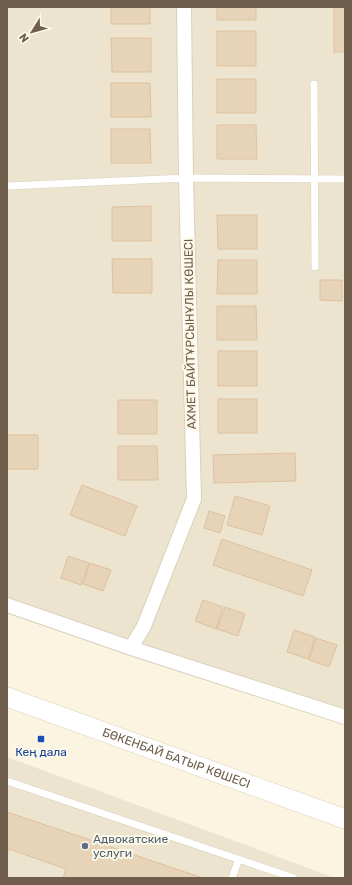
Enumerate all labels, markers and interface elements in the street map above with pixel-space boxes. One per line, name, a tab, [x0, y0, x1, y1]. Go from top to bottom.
north arrow	[12, 12, 52, 52]
text: N	[17, 31, 32, 45]
street label: АХМЕТ БАЙТҰРСЫНҰЛЫ КӨШЕСІ	[181, 239, 199, 429]
street label: БӨКЕНБАЙ БАТЫР КӨШЕСІ	[101, 725, 252, 791]
marker: Кең дала	[36, 734, 46, 744]
place label: Кең дала	[15, 745, 67, 759]
place label: Адвокатские услуги	[93, 832, 168, 860]
marker: Адвокатские услуги	[80, 841, 90, 851]

